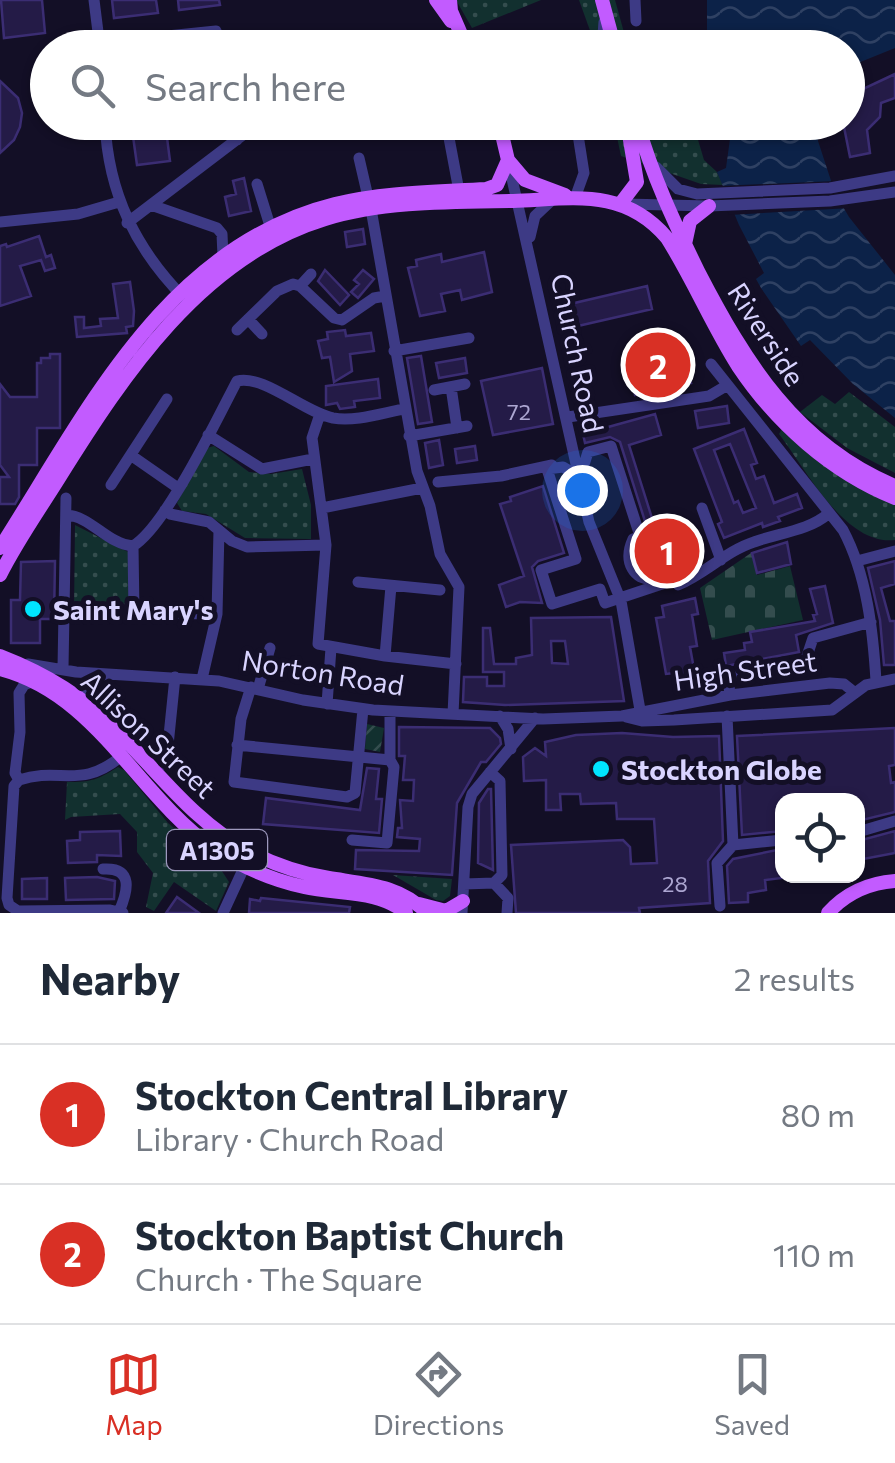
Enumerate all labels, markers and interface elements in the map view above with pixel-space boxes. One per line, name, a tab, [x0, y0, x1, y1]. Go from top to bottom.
search box	[30, 30, 865, 140]
icon: search	[65, 58, 120, 113]
text: Search here	[145, 62, 346, 109]
street label: Church Road	[545, 270, 611, 436]
street label: Riverside	[721, 276, 813, 392]
pin: 2	[626, 328, 690, 402]
house number: 72	[507, 398, 531, 425]
your location	[557, 465, 608, 516]
pin: 1	[634, 514, 700, 588]
place label: Saint Mary's	[53, 592, 214, 626]
marker: Saint Mary's	[22, 598, 44, 620]
street label: Norton Road	[239, 642, 407, 702]
street label: High Street	[671, 643, 819, 697]
street label: Allison Street	[75, 663, 223, 805]
place label: Stockton Globe	[621, 752, 822, 786]
marker: Stockton Globe	[590, 758, 612, 780]
map controls	[775, 793, 865, 883]
button: locate	[775, 793, 865, 883]
road number: A1305	[167, 830, 267, 870]
house number: 28	[662, 870, 688, 897]
text: Nearby	[40, 952, 180, 1004]
text: 2 results	[734, 958, 855, 998]
text: Stockton Central Library	[135, 1071, 568, 1118]
text: 1	[65, 1094, 80, 1134]
text: 80 m	[781, 1094, 855, 1134]
text: Library · Church Road	[135, 1118, 444, 1158]
text: Stockton Baptist Church	[135, 1211, 564, 1258]
text: 2	[63, 1234, 82, 1274]
text: 110 m	[773, 1234, 855, 1274]
text: Church · The Square	[135, 1258, 422, 1298]
tab: Map	[105, 1347, 163, 1441]
tab: Directions	[373, 1347, 504, 1441]
tab: Saved	[714, 1347, 790, 1441]

